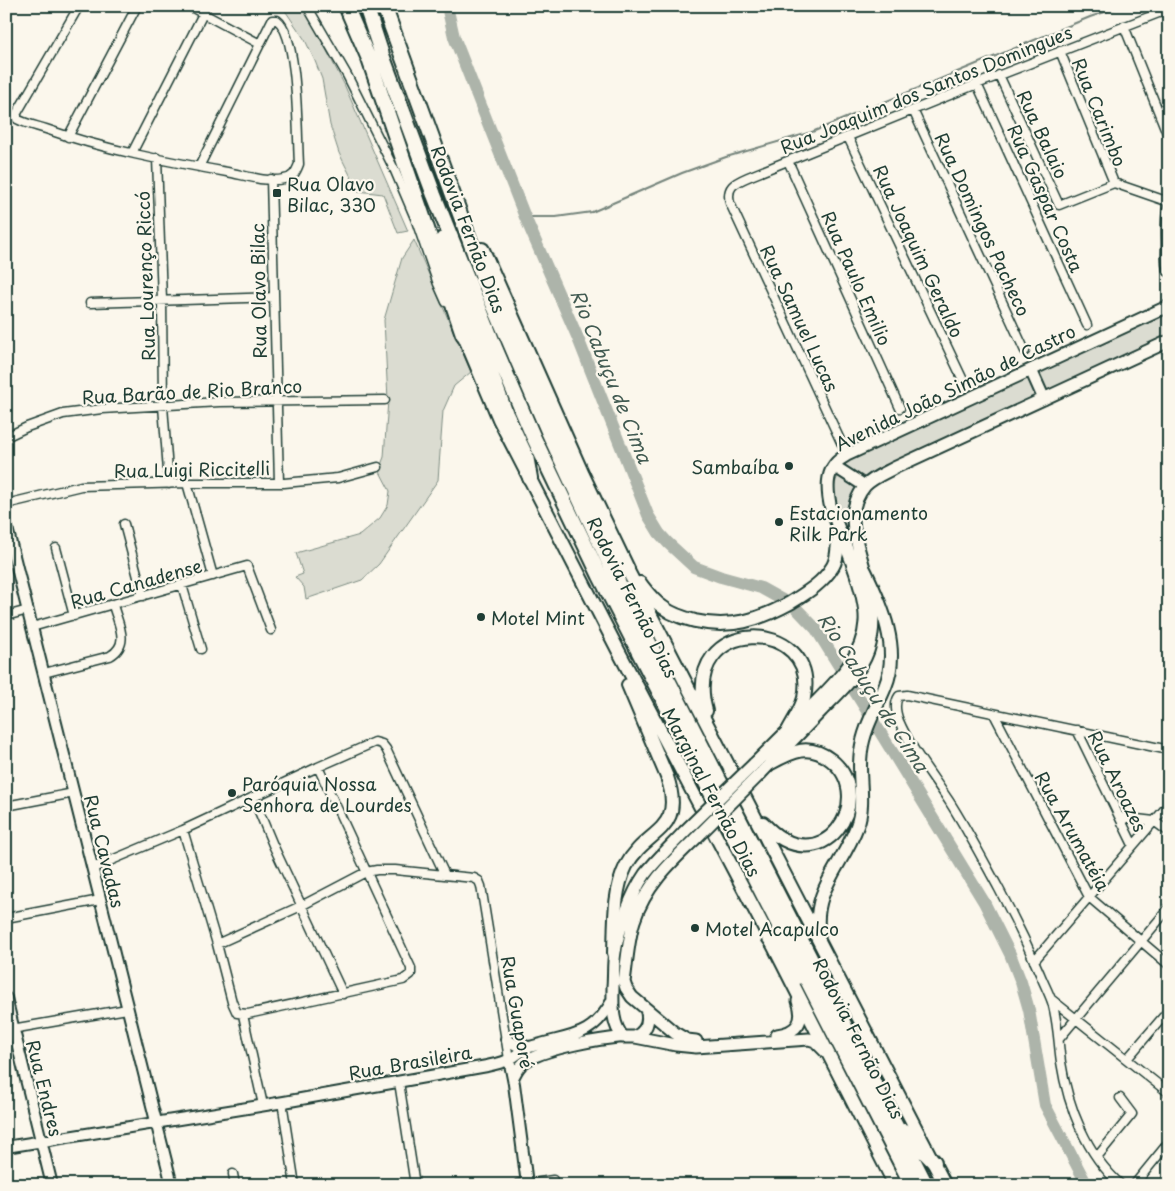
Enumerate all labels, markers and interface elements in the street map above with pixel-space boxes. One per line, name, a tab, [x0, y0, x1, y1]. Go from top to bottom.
street label: Rua Joaquim dos Santos Domingues	[776, 18, 1076, 160]
street label: Rua Carimbo	[1066, 54, 1134, 170]
street label: Rua Balaio	[1011, 85, 1075, 183]
street label: Rua Gaspar Costa	[1001, 120, 1091, 277]
street label: Rua Domingos Pacheco	[929, 128, 1037, 320]
street label: Rodovia Fernão Dias	[425, 141, 513, 317]
street label: Rua Joaquim Geraldo	[867, 160, 971, 342]
place label: Rua Olavo Bilac, 330	[287, 170, 376, 218]
marker: Rua Olavo Bilac, 330	[271, 187, 283, 199]
street label: Rua Lourenço Riccó	[129, 191, 161, 361]
street label: Rua Paulo Emilio	[815, 206, 899, 350]
street label: Rua Olavo Bilac	[243, 223, 273, 359]
street label: Rua Samuel Lucas	[754, 240, 846, 396]
water label: Rio Cabuçu de Cima	[564, 285, 660, 468]
street label: Avenida João Simão de Castro	[830, 317, 1080, 457]
street label: Rua Barão de Rio Branco	[81, 372, 303, 410]
place label: Sambaíba	[691, 453, 780, 480]
street label: Rua Luigi Riccitelli	[114, 454, 270, 484]
marker: Sambaíba	[783, 460, 795, 472]
place label: Estacionamento Rilk Park	[789, 499, 928, 547]
street label: Rodovia Fernão Dias	[581, 512, 685, 682]
marker: Estacionamento Rilk Park	[773, 516, 785, 528]
street label: Rua Canadense	[67, 551, 205, 615]
place label: Motel Mint	[491, 604, 585, 631]
water label: Rio Cabuçu de Cima	[812, 607, 937, 778]
marker: Motel Mint	[475, 611, 487, 623]
street label: Marginal Fernão Dias	[656, 703, 768, 881]
street label: Rua Aroazes	[1082, 726, 1154, 836]
street label: Rua Arumatéia	[1029, 766, 1117, 896]
place label: Paróquia Nossa Senhora de Lourdes	[242, 770, 412, 818]
marker: Paróquia Nossa Senhora de Lourdes	[226, 787, 238, 799]
street label: Rua Cavadas	[78, 792, 132, 910]
place label: Motel Acapulco	[705, 915, 839, 942]
marker: Motel Acapulco	[689, 922, 701, 934]
street label: Rodovia Fernão Dias	[807, 953, 911, 1123]
street label: Rua Guaporé	[495, 954, 541, 1070]
street label: Rua Endres	[20, 1037, 70, 1139]
street label: Rua Brasileira	[346, 1038, 474, 1086]

